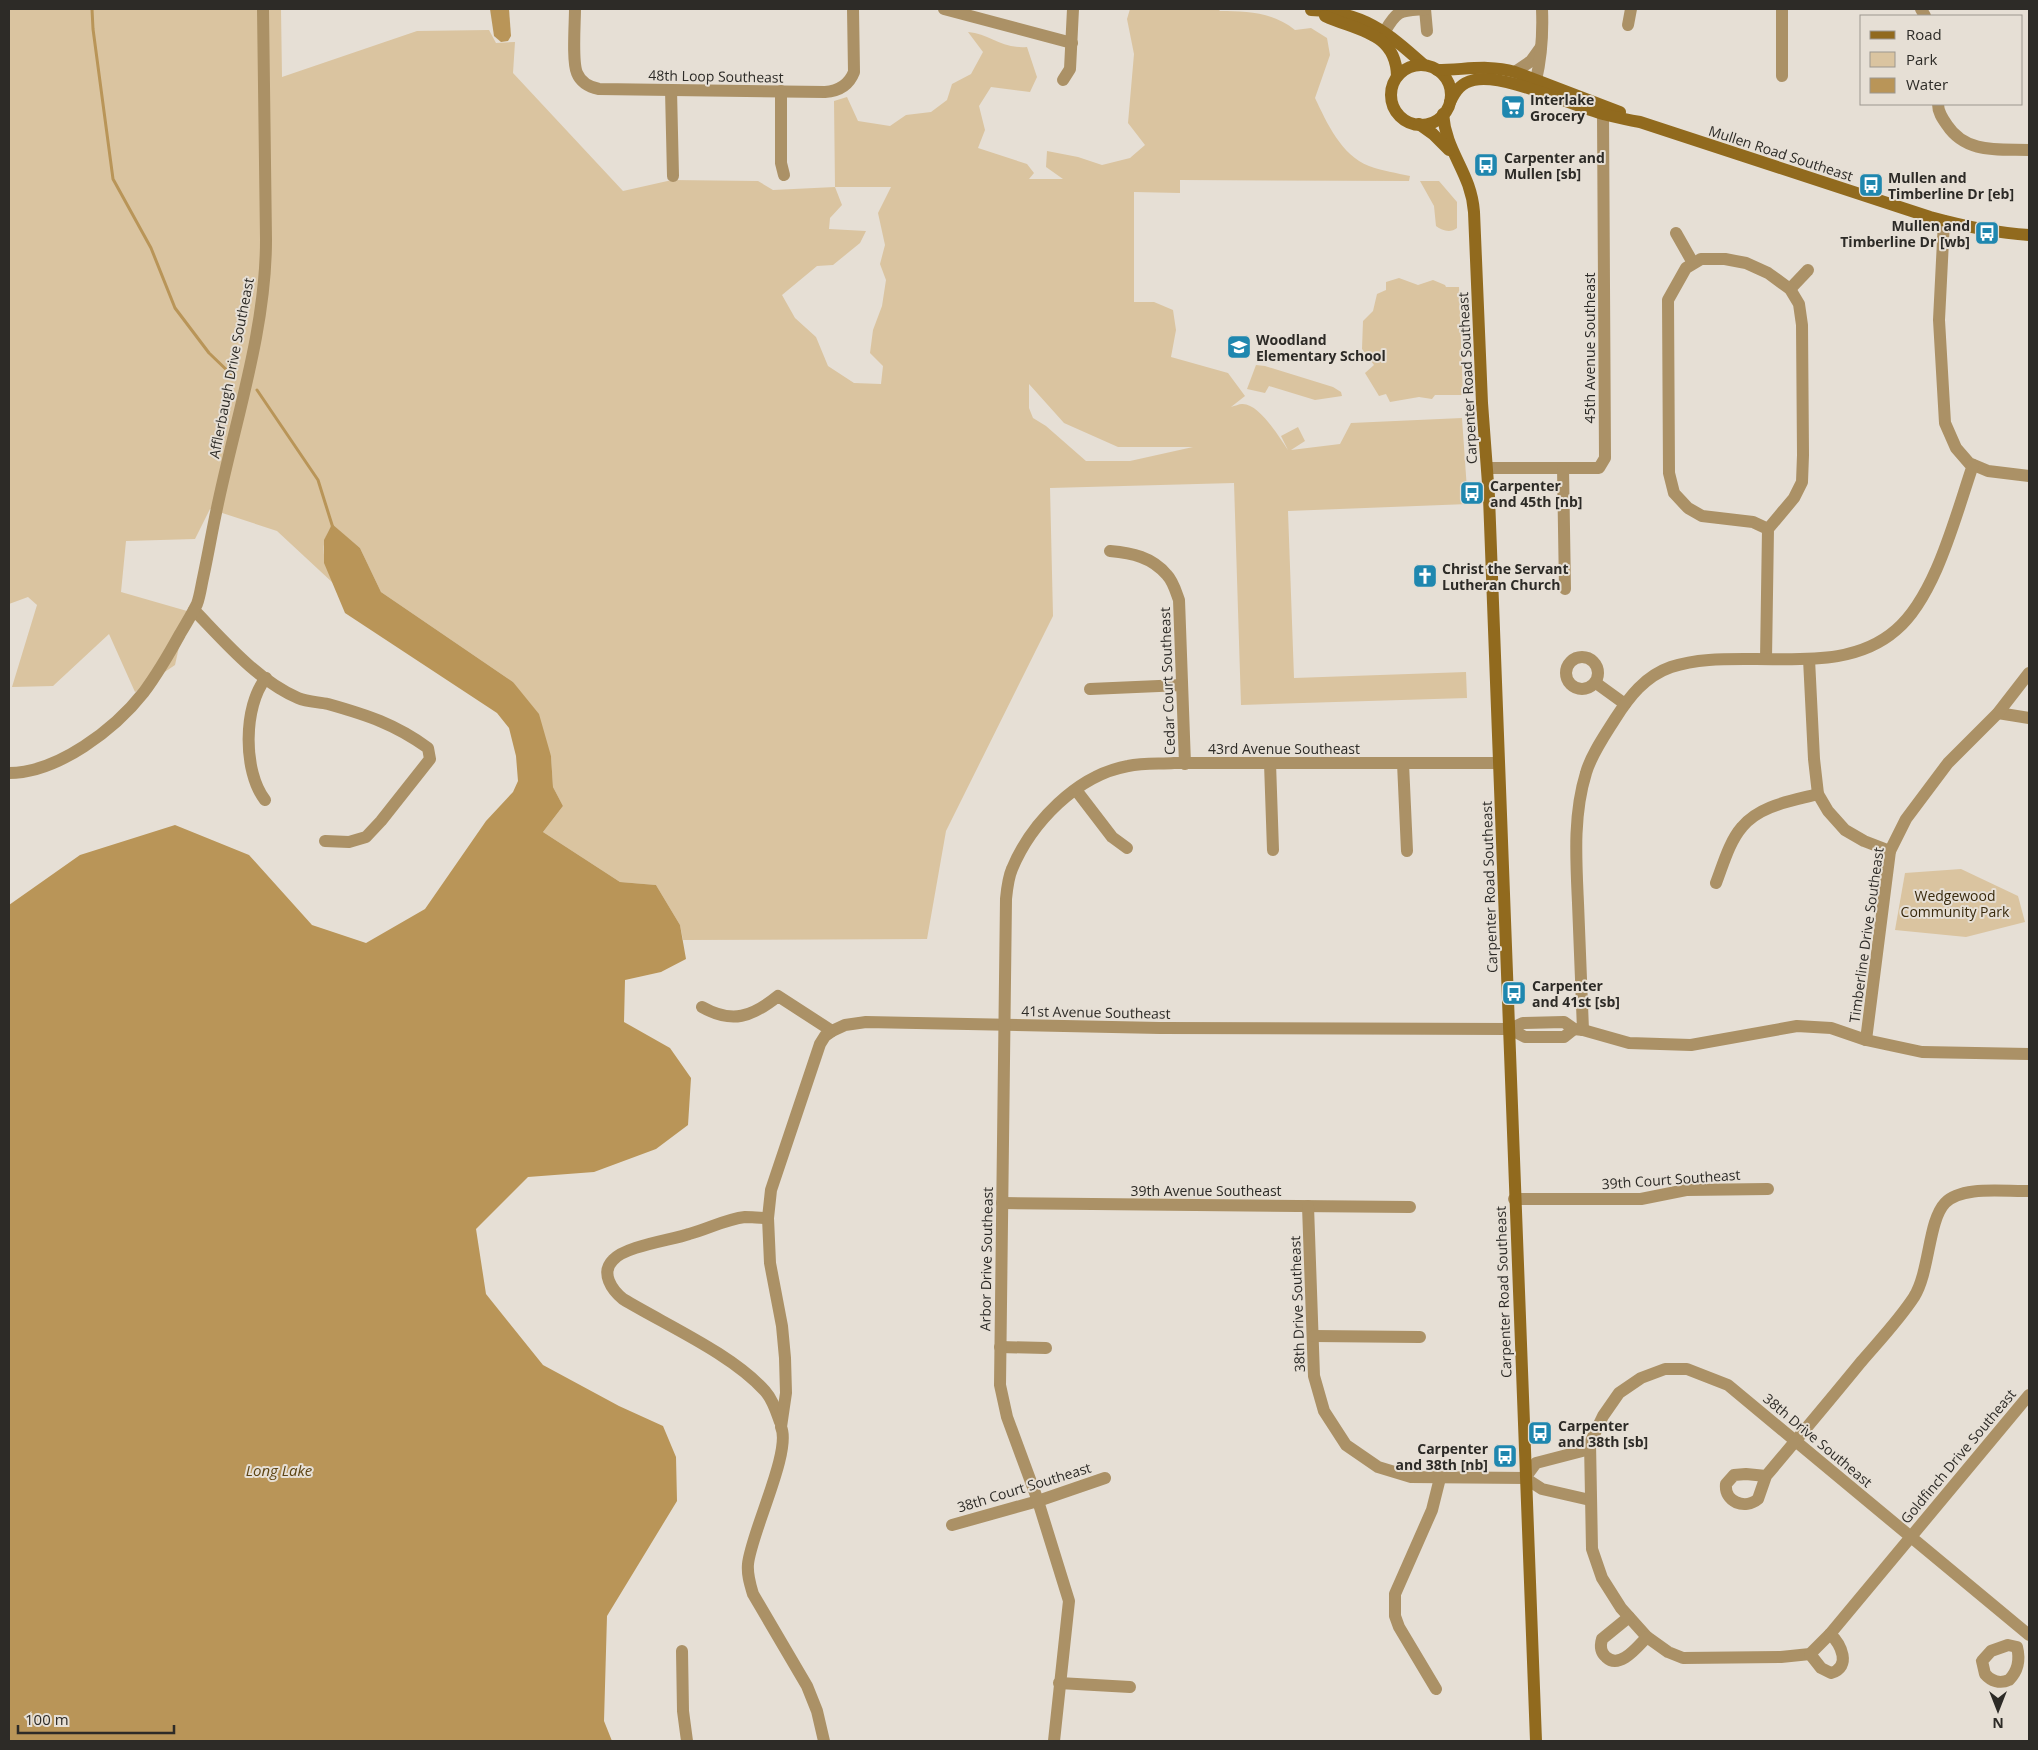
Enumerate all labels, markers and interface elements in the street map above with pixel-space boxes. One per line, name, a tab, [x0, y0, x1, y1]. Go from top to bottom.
legend	[1860, 15, 2023, 105]
text: Road	[1906, 24, 1942, 44]
text: Park	[1906, 49, 1937, 69]
street label: 48th Loop Southeast	[648, 65, 784, 87]
text: Water	[1906, 74, 1948, 94]
place label: Interlake Grocery	[1530, 90, 1594, 125]
supermarket icon: Interlake Grocery	[1500, 94, 1526, 120]
street label: Mullen Road Southeast	[1706, 121, 1856, 185]
place label: Carpenter and Mullen [sb]	[1504, 148, 1605, 183]
bus stop icon: Carpenter and Mullen [sb]	[1473, 152, 1499, 178]
place label: Mullen and Timberline Dr [eb]	[1888, 168, 2014, 203]
bus stop icon: Mullen and Timberline Dr [eb]	[1858, 172, 1884, 198]
place label: Mullen and Timberline Dr [wb]	[1840, 216, 1970, 251]
bus stop icon: Mullen and Timberline Dr [wb]	[1974, 220, 2000, 246]
street label: 45th Avenue Southeast	[1580, 272, 1599, 424]
street label: Afflerbaugh Drive Southeast	[204, 276, 258, 460]
street label: Carpenter Road Southeast	[1453, 292, 1481, 464]
place label: Woodland Elementary School	[1256, 330, 1386, 365]
school or university icon: Woodland Elementary School	[1226, 334, 1252, 360]
place label: Carpenter and 45th [nb]	[1490, 476, 1582, 511]
bus stop icon: Carpenter and 45th [nb]	[1459, 480, 1485, 506]
place label: Christ the Servant Lutheran Church	[1442, 559, 1569, 594]
church icon: Christ the Servant Lutheran Church	[1412, 563, 1438, 589]
street label: Cedar Court Southeast	[1155, 607, 1179, 755]
street label: 43rd Avenue Southeast	[1208, 739, 1360, 758]
street label: Carpenter Road Southeast	[1477, 801, 1501, 973]
street label: Timberline Drive Southeast	[1844, 846, 1888, 1024]
park label: Wedgewood Community Park	[1901, 886, 2010, 921]
place label: Carpenter and 41st [sb]	[1532, 976, 1620, 1011]
bus stop icon: Carpenter and 41st [sb]	[1501, 980, 1527, 1006]
street label: 41st Avenue Southeast	[1021, 1001, 1171, 1023]
street label: 39th Court Southeast	[1601, 1165, 1741, 1193]
street label: 39th Avenue Southeast	[1130, 1181, 1282, 1200]
street label: Arbor Drive Southeast	[975, 1187, 997, 1331]
street label: Carpenter Road Southeast	[1491, 1206, 1515, 1378]
street label: 38th Drive Southeast	[1285, 1235, 1309, 1373]
street label: Goldfinch Drive Southeast	[1896, 1385, 2020, 1527]
street label: 38th Drive Southeast	[1760, 1389, 1876, 1491]
place label: Carpenter and 38th [sb]	[1558, 1416, 1648, 1451]
bus stop icon: Carpenter and 38th [sb]	[1527, 1420, 1553, 1446]
place label: Carpenter and 38th [nb]	[1396, 1439, 1489, 1474]
bus stop icon: Carpenter and 38th [nb]	[1492, 1443, 1518, 1469]
street label: 38th Court Southeast	[955, 1458, 1093, 1516]
water label: Long Lake	[246, 1460, 313, 1480]
north arrow	[1973, 1685, 2023, 1735]
scale bar	[18, 1702, 174, 1734]
text: 100 m	[25, 1709, 69, 1729]
text: N	[1992, 1714, 2004, 1733]

